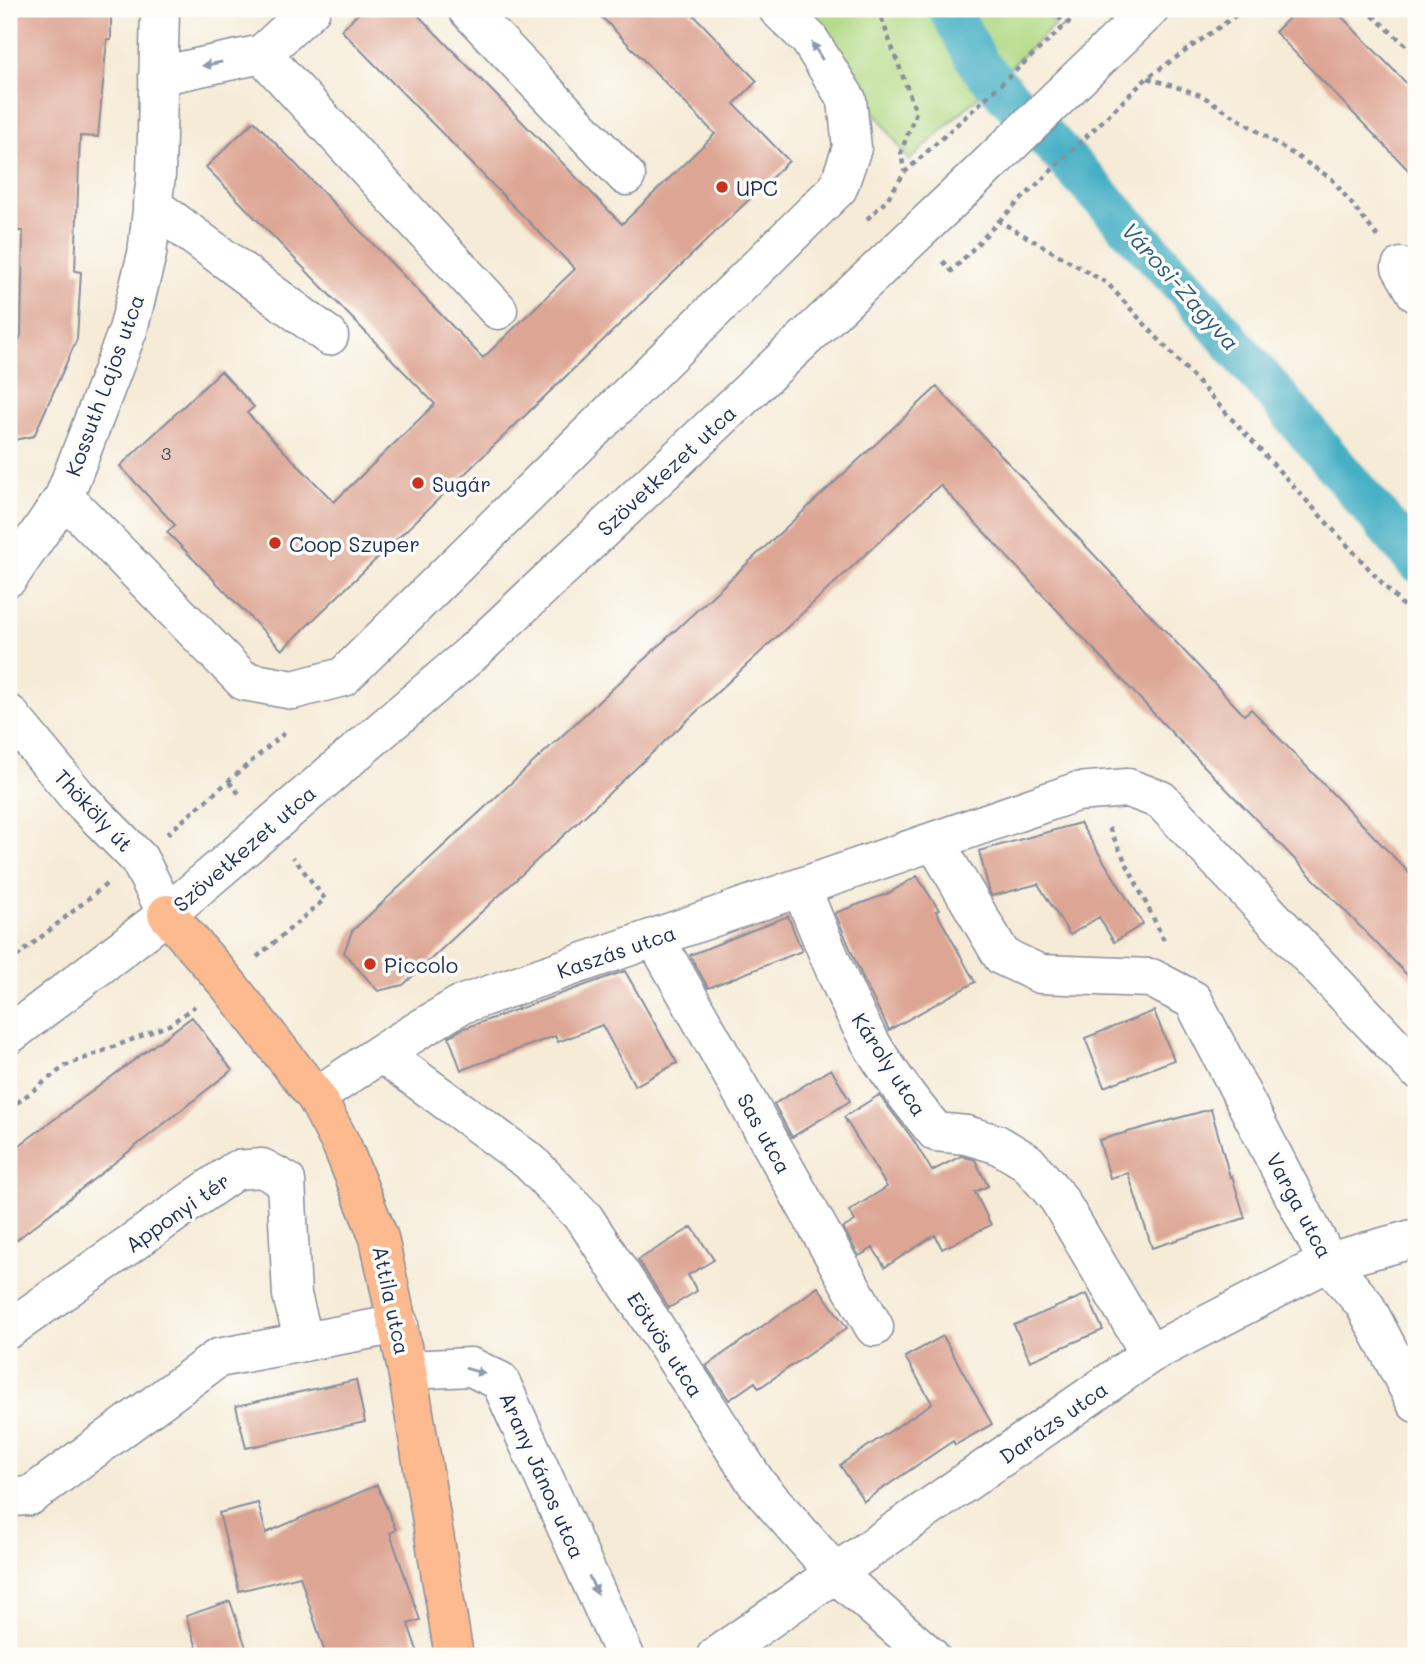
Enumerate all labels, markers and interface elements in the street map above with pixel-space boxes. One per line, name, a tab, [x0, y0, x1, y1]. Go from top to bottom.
one-way arrow	[810, 41, 823, 61]
one-way arrow	[201, 59, 223, 70]
place label: UPC	[736, 174, 778, 201]
marker: UPC	[714, 179, 730, 195]
water label: Városi-Zagyva	[1115, 216, 1247, 356]
street label: Kossuth Lajos utca	[59, 290, 149, 480]
street label: Szövetkezet utca	[591, 399, 741, 541]
house number: 3	[161, 441, 171, 465]
place label: Sugár	[432, 470, 491, 497]
marker: Sugár	[410, 475, 426, 491]
place label: Coop Szuper	[289, 530, 420, 557]
marker: Coop Szuper	[267, 535, 283, 551]
street label: Thököly út	[49, 763, 139, 857]
street label: Szövetkezet utca	[167, 779, 321, 917]
street label: Kaszás utca	[553, 918, 679, 984]
place label: Piccolo	[384, 951, 458, 978]
marker: Piccolo	[362, 956, 378, 972]
street label: Károly utca	[847, 1007, 933, 1121]
street label: Sas utca	[732, 1088, 798, 1178]
street label: Varga utca	[1261, 1148, 1339, 1262]
street label: Apponyi tér	[120, 1166, 234, 1258]
street label: Attila utca	[367, 1243, 417, 1357]
street label: Eötvös utca	[622, 1286, 710, 1402]
one-way arrow	[464, 1366, 485, 1376]
street label: Darázs utca	[994, 1375, 1112, 1469]
street label: Arany János utca	[494, 1388, 592, 1562]
one-way arrow	[587, 1575, 599, 1595]

